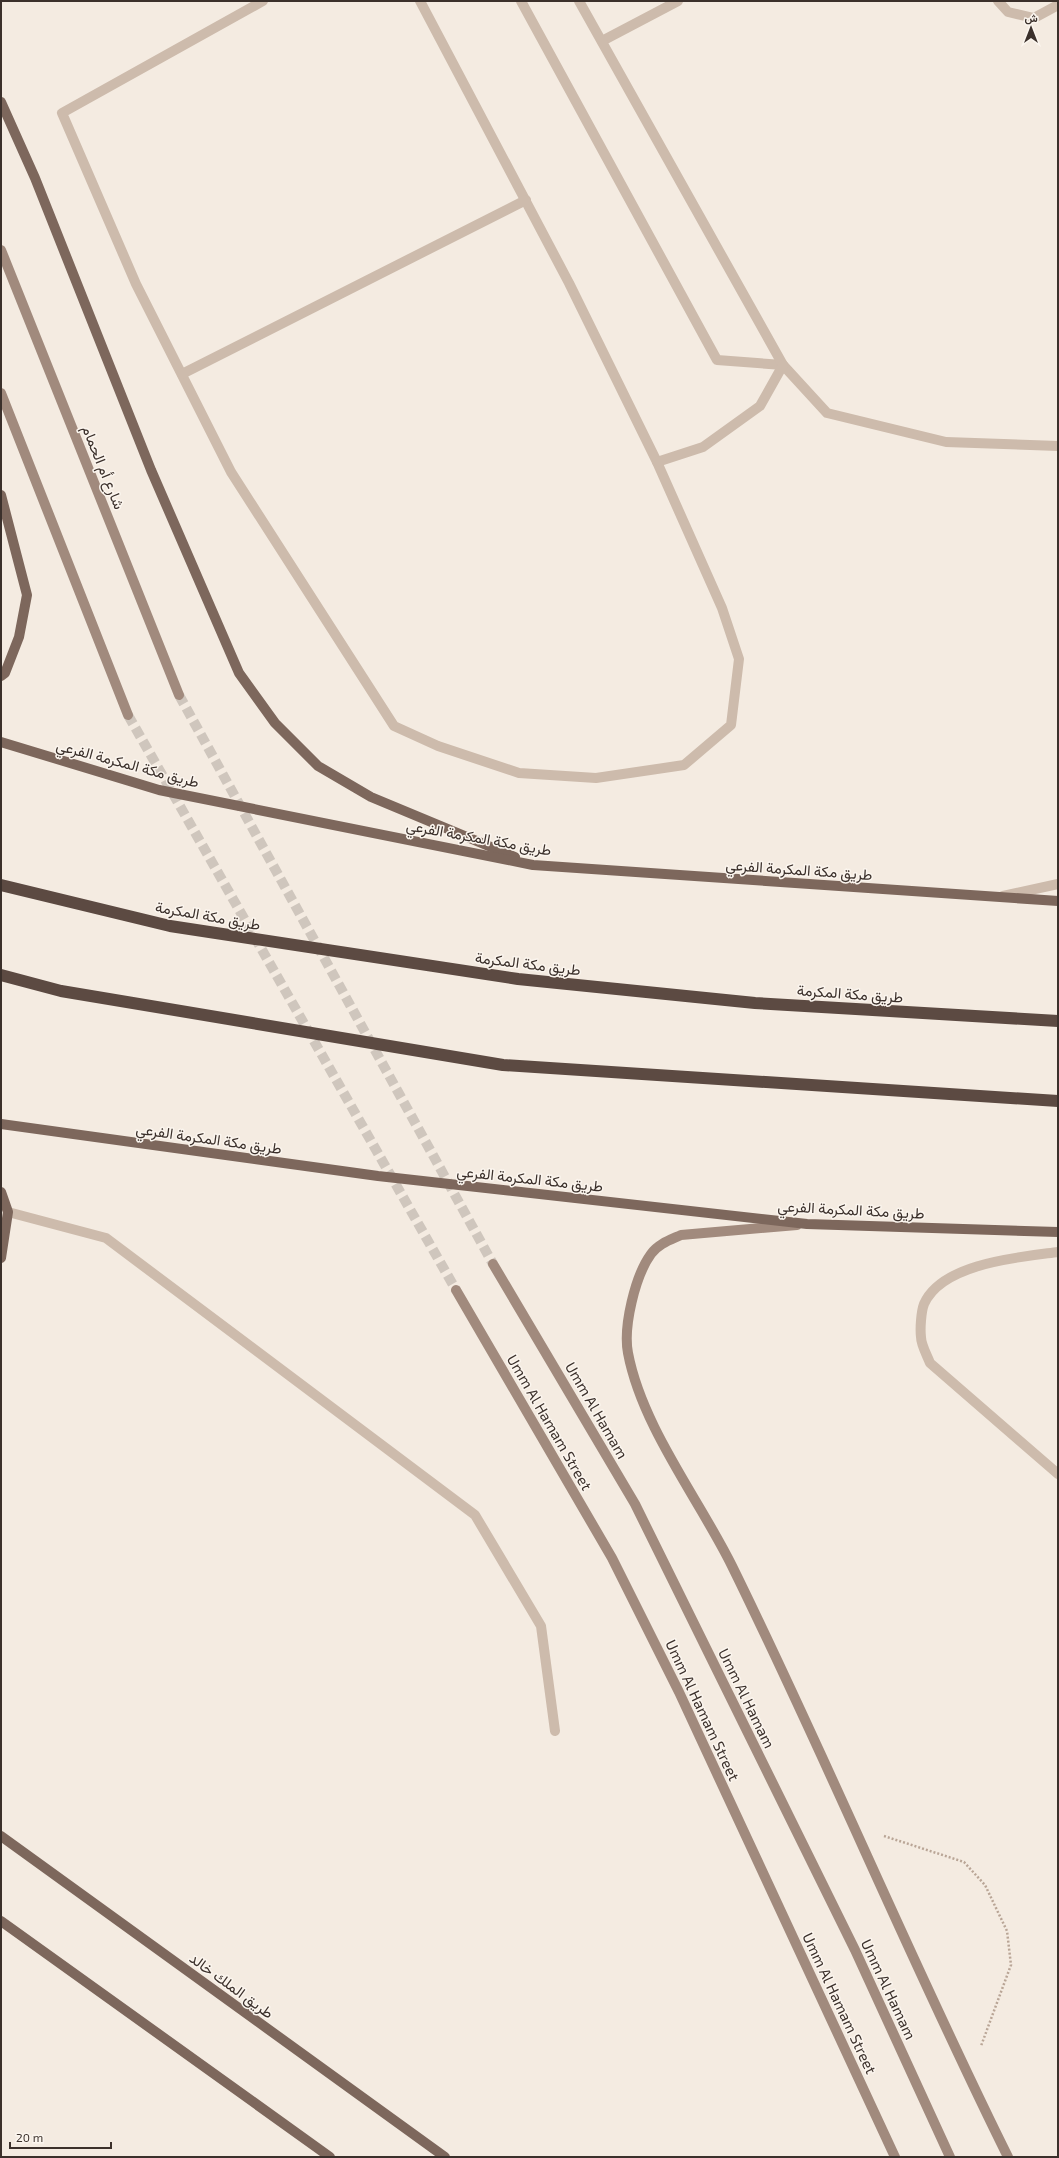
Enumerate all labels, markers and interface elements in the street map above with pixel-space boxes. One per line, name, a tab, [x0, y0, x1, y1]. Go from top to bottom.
north arrow	[1011, 8, 1051, 48]
text: ش	[1024, 11, 1038, 25]
street label: شارع أم الحمام	[76, 422, 129, 513]
street label: طريق مكة المكرمة الفرعي	[53, 735, 202, 796]
street label: طريق مكة المكرمة الفرعي	[404, 815, 553, 864]
street label: طريق مكة المكرمة الفرعي	[725, 855, 873, 888]
street label: طريق مكة المكرمة	[154, 897, 262, 935]
street label: طريق مكة المكرمة	[474, 948, 582, 980]
street label: طريق مكة المكرمة	[796, 980, 904, 1008]
street label: طريق مكة المكرمة الفرعي	[134, 1119, 283, 1162]
street label: طريق مكة المكرمة الفرعي	[455, 1161, 604, 1200]
street label: طريق مكة المكرمة الفرعي	[777, 1196, 925, 1227]
street label: Umm Al Hamam Street	[504, 1351, 596, 1493]
street label: Umm Al Hamam	[562, 1358, 632, 1462]
street label: Umm Al Hamam Street	[662, 1636, 744, 1784]
street label: Umm Al Hamam	[715, 1645, 779, 1751]
street label: Umm Al Hamam Street	[799, 1929, 881, 2077]
street label: Umm Al Hamam	[858, 1936, 920, 2042]
street label: طريق الملك خالد	[185, 1948, 278, 2023]
scale bar	[10, 2124, 111, 2150]
text: 20 m	[16, 2130, 43, 2144]

